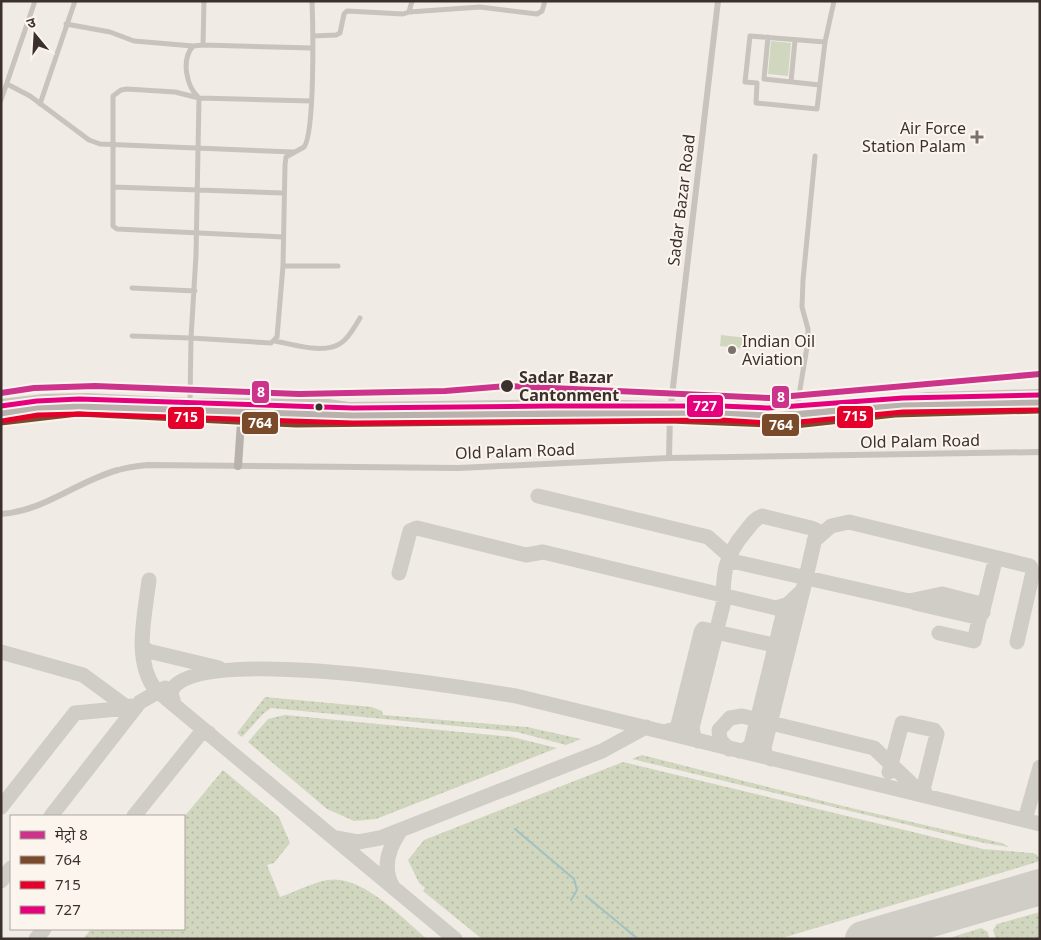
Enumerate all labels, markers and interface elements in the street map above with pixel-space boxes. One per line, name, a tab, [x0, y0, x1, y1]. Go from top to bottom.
north arrow	[10, 10, 60, 60]
text: उ	[24, 12, 38, 32]
place label: Air Force Station Palam	[862, 117, 966, 157]
marker: Air Force Station Palam	[970, 130, 984, 144]
street label: Sadar Bazar Road	[662, 133, 700, 267]
place label: Indian Oil Aviation	[742, 330, 815, 370]
marker: Indian Oil Aviation	[726, 344, 738, 356]
place label: Sadar Bazar Cantonment	[519, 366, 619, 406]
marker: Sadar Bazar Cantonment	[499, 378, 515, 394]
line badge: 8	[251, 380, 270, 404]
text: 8	[257, 382, 265, 401]
line badge: 8	[771, 385, 790, 409]
text: 8	[777, 387, 785, 406]
line badge: 727	[686, 394, 724, 418]
text: 727	[693, 396, 717, 415]
unlabelled marker	[314, 402, 324, 412]
line badge: 715	[836, 405, 874, 429]
line badge: 715	[167, 406, 205, 430]
text: 715	[843, 406, 867, 425]
text: 715	[174, 407, 198, 426]
line badge: 764	[241, 411, 279, 435]
text: 764	[248, 413, 272, 432]
line badge: 764	[761, 413, 800, 437]
text: 764	[769, 415, 793, 434]
street label: Old Palam Road	[860, 429, 980, 453]
street label: Old Palam Road	[455, 438, 575, 464]
legend	[10, 815, 185, 930]
text: मेट्रो 8	[55, 824, 88, 844]
text: 764	[55, 849, 81, 869]
text: 715	[55, 874, 81, 894]
text: 727	[55, 899, 81, 919]

